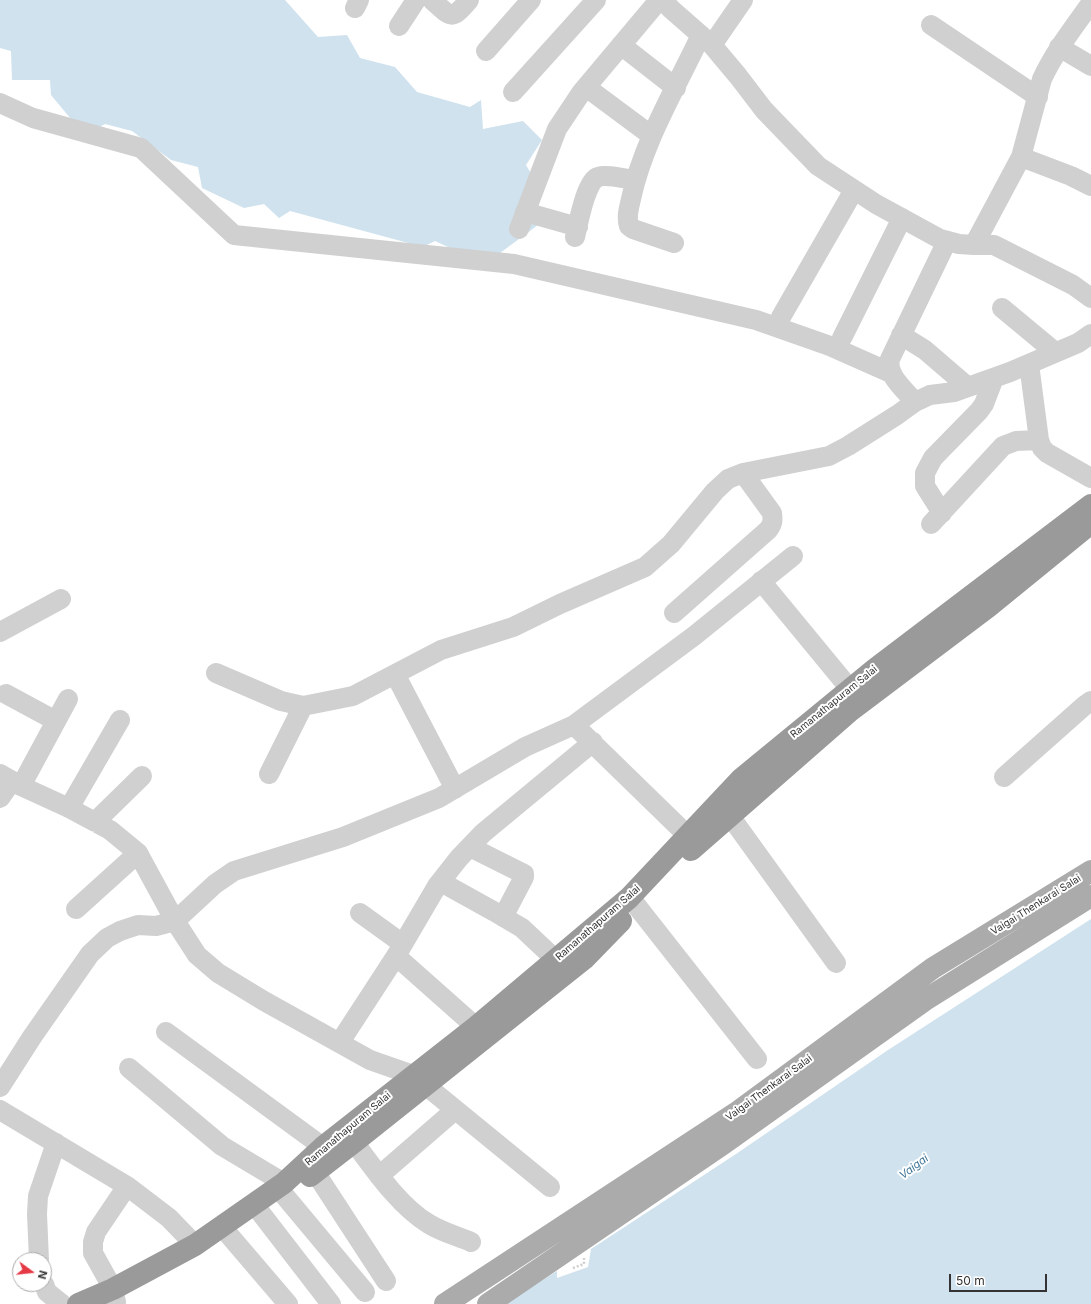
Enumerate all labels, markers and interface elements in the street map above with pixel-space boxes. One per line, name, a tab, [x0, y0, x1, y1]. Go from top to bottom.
street label: Ramanathapuram Salai	[788, 663, 880, 741]
street label: Vaigai Thenkarai Salai	[989, 872, 1083, 938]
street label: Ramanathapuram Salai	[553, 883, 643, 963]
street label: Vaigai Thenkarai Salai	[724, 1053, 814, 1123]
street label: Ramanathapuram Salai	[303, 1090, 393, 1168]
water label: Vaigai	[897, 1152, 931, 1182]
north arrow	[12, 1252, 52, 1292]
scale bar	[951, 1266, 1049, 1292]
text: N	[35, 1269, 50, 1281]
text: 50 m	[956, 1273, 985, 1288]

